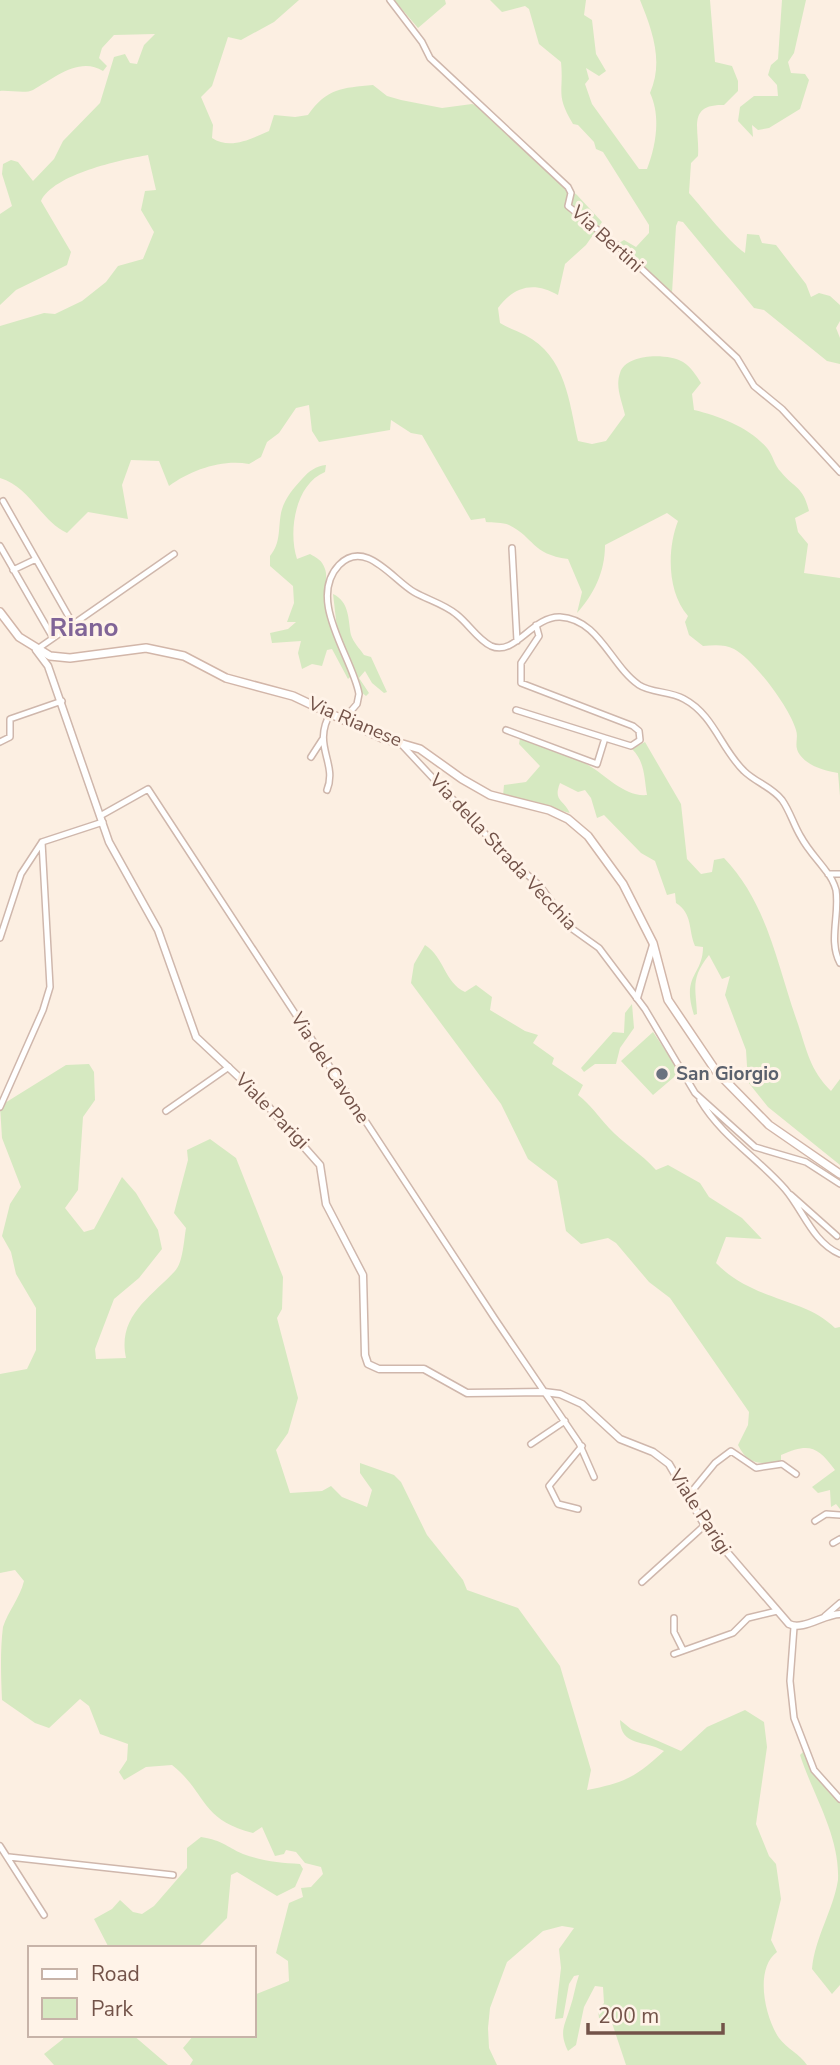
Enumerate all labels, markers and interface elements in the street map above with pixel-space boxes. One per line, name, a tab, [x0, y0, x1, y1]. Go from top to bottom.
street label: Via Bertini	[564, 199, 649, 278]
district label: Riano	[50, 610, 118, 645]
street label: Via Rianese	[303, 690, 406, 753]
street label: Via della Strada Vecchia	[423, 767, 583, 936]
street label: Via del Cavone	[284, 1007, 376, 1129]
place label: San Giorgio	[676, 1061, 779, 1087]
marker: San Giorgio	[654, 1066, 670, 1082]
street label: Viale Parigi	[228, 1067, 315, 1155]
street label: Viale Parigi	[662, 1464, 737, 1560]
legend	[28, 1946, 256, 2037]
text: Road	[91, 1960, 140, 1988]
scale bar	[588, 1992, 723, 2036]
text: Park	[91, 1995, 133, 2023]
text: 200 m	[598, 2002, 659, 2030]

